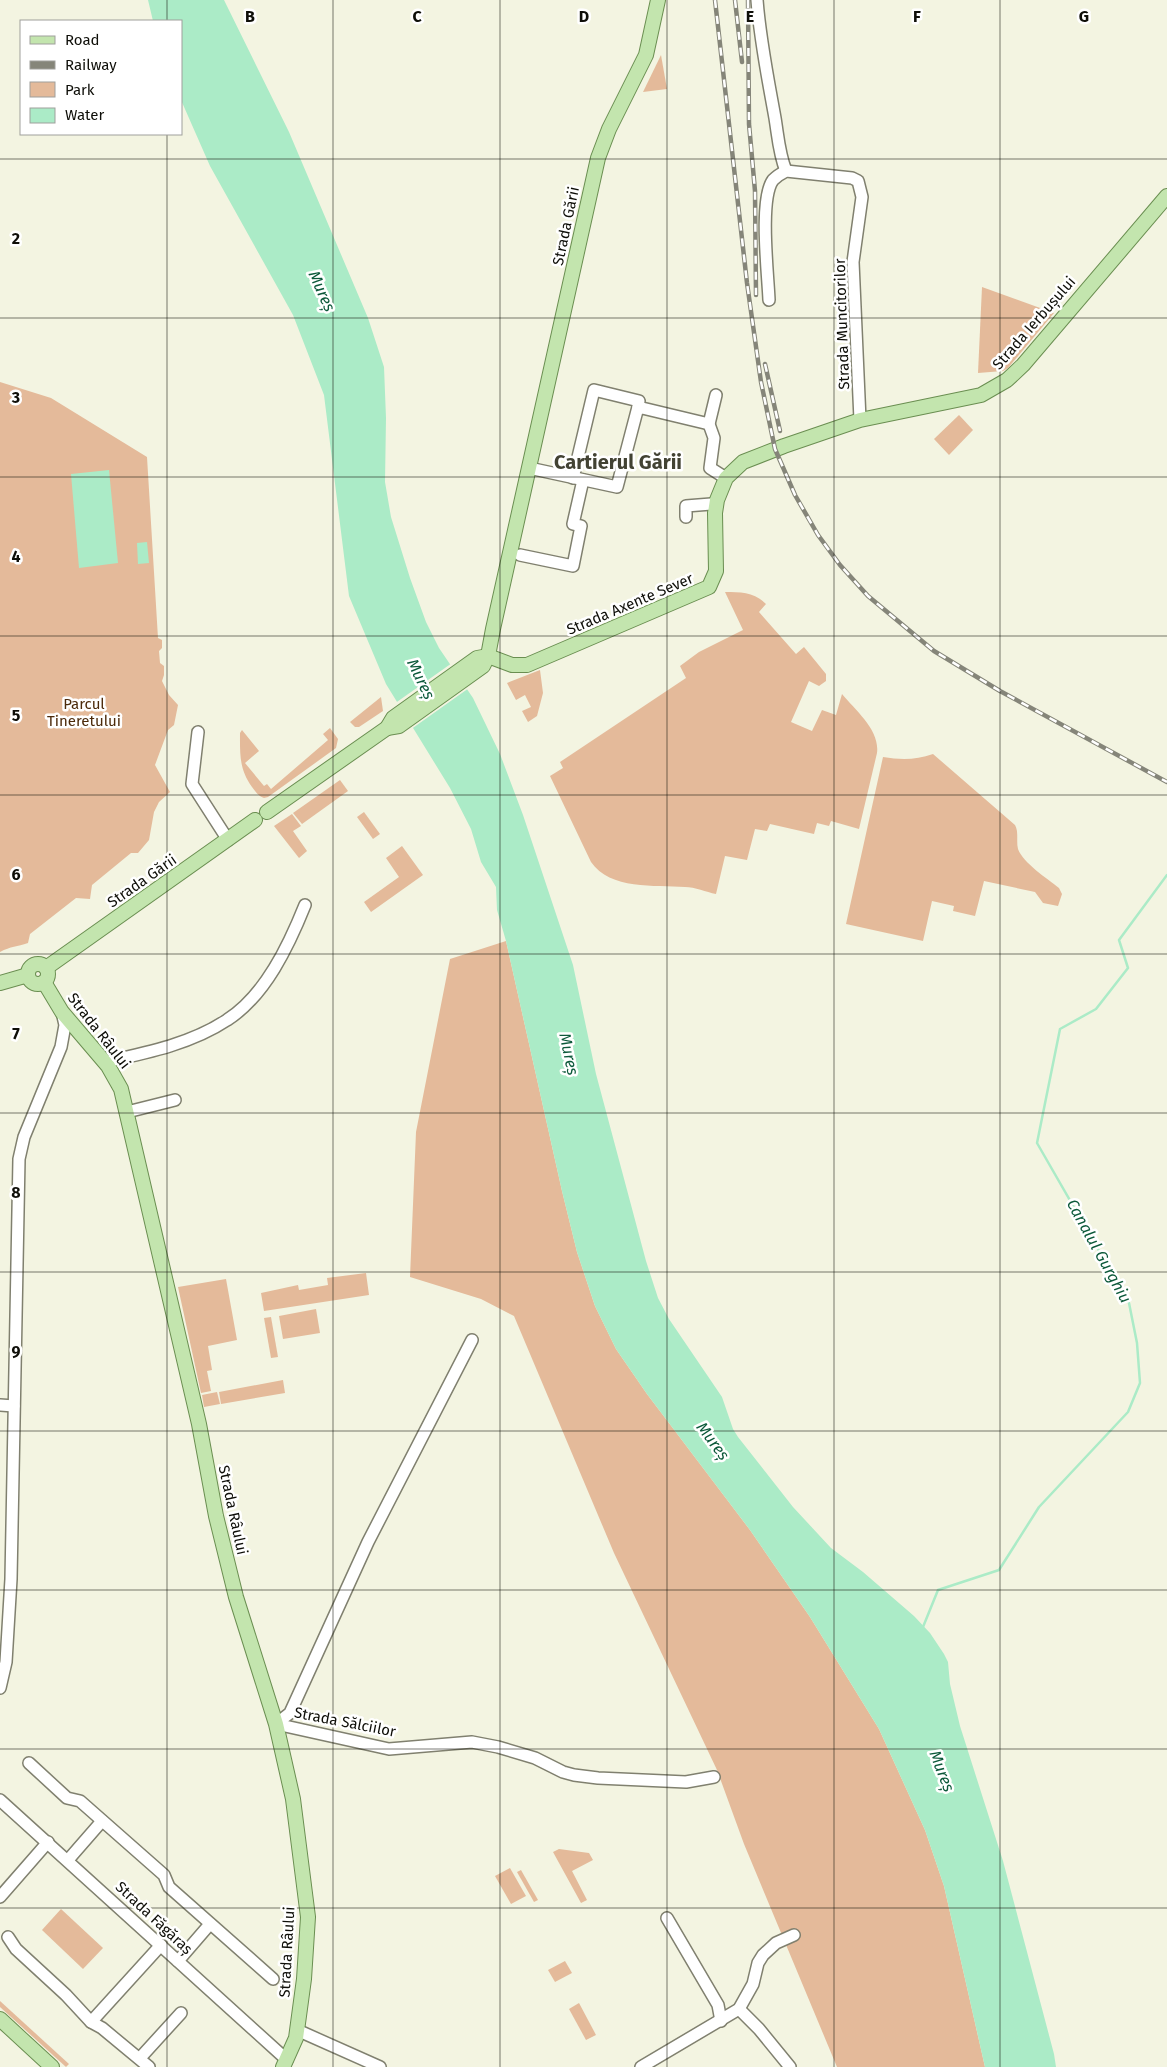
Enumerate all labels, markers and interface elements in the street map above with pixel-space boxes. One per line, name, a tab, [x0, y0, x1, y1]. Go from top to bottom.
text: B	[245, 7, 255, 26]
text: C	[412, 7, 422, 26]
text: D	[579, 7, 589, 26]
text: E	[746, 7, 754, 26]
text: F	[913, 7, 921, 26]
text: G	[1079, 7, 1089, 26]
legend	[20, 20, 182, 135]
text: Road	[65, 31, 100, 49]
text: Railway	[65, 56, 117, 74]
text: Park	[65, 81, 95, 99]
text: Water	[65, 106, 104, 124]
street label: Strada Gării	[549, 185, 583, 267]
text: 2	[12, 229, 20, 248]
street label: Strada Muncitorilor	[831, 258, 853, 390]
water label: Mureș	[304, 268, 339, 315]
street label: Strada Ierbușului	[989, 273, 1080, 374]
text: 3	[11, 388, 20, 407]
district label: Cartierul Gării	[554, 450, 682, 474]
text: 4	[11, 547, 21, 566]
street label: Strada Axente Sever	[564, 569, 696, 639]
water label: Mureș	[402, 656, 439, 703]
park label: Parcul Tineretului	[47, 695, 121, 730]
text: 5	[12, 706, 21, 725]
street label: Strada Gării	[104, 851, 180, 911]
text: 6	[11, 865, 21, 884]
street label: Strada Râului	[64, 989, 134, 1073]
text: 7	[12, 1024, 20, 1043]
water label: Mureș	[554, 1031, 583, 1077]
text: 8	[11, 1183, 21, 1202]
water label: Canalul Gurghiu	[1063, 1196, 1135, 1306]
text: 9	[12, 1342, 21, 1361]
water label: Mureș	[692, 1418, 733, 1464]
street label: Strada Râului	[215, 1463, 251, 1557]
street label: Strada Sălciilor	[293, 1703, 398, 1741]
water label: Mureș	[925, 1748, 959, 1795]
street label: Strada Făgăraș	[111, 1878, 196, 1959]
street label: Strada Râului	[276, 1906, 298, 1998]

